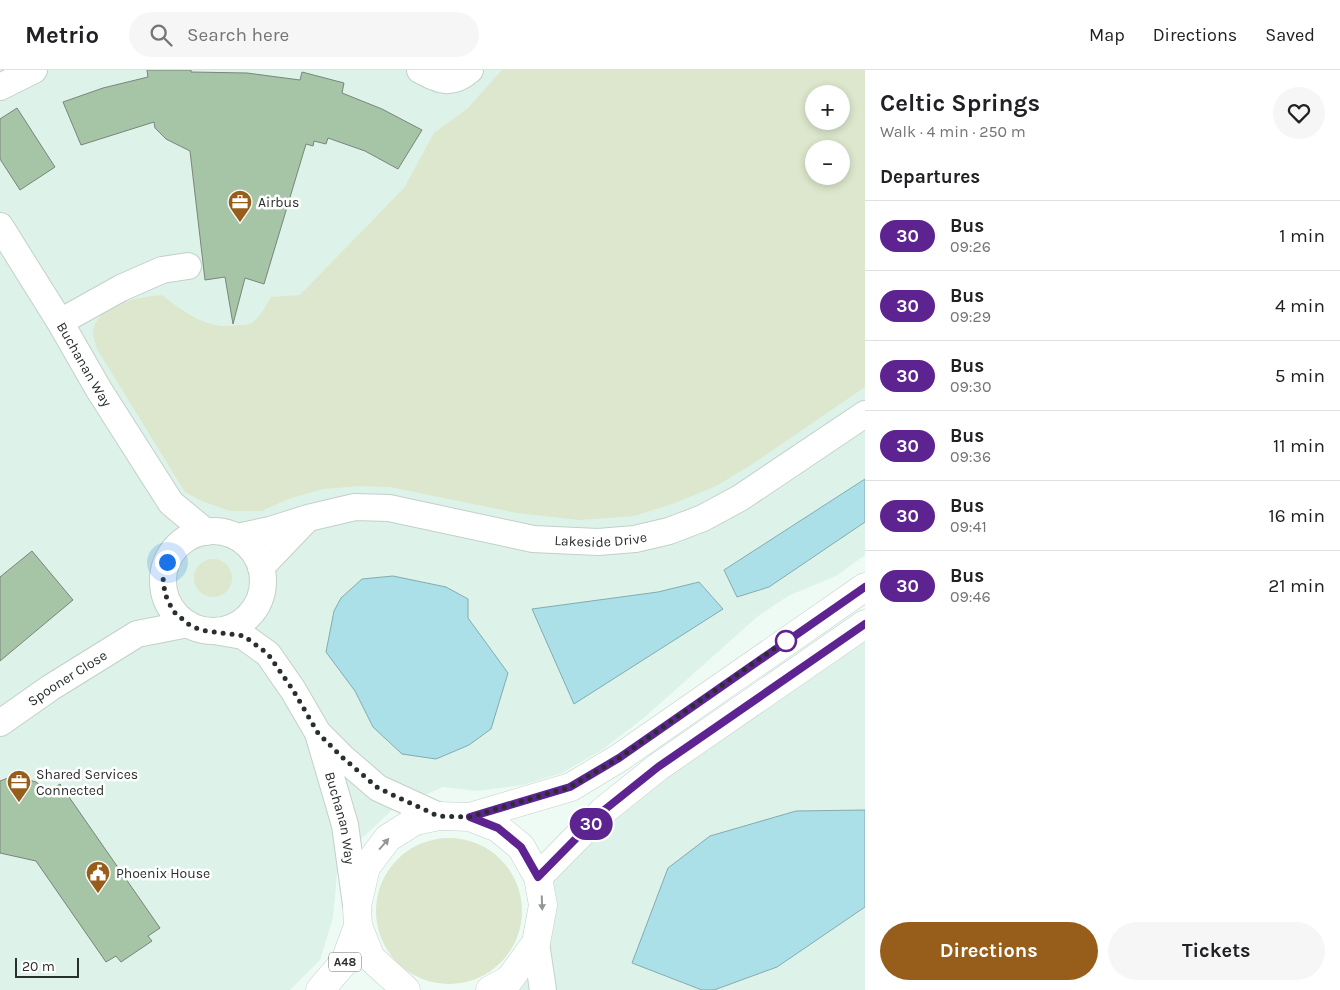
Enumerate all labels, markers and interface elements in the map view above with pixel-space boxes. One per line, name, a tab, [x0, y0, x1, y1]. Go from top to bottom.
search box	[129, 12, 479, 57]
text: Metrio	[25, 21, 99, 49]
icon: search	[147, 21, 175, 49]
text: Search here	[187, 24, 289, 46]
text: Map	[1089, 24, 1125, 46]
text: Directions	[1153, 24, 1237, 46]
text: Saved	[1265, 24, 1315, 46]
map controls	[805, 85, 850, 185]
button: +	[805, 85, 850, 130]
button: heart	[1273, 87, 1325, 139]
text: Celtic Springs	[880, 89, 1040, 117]
text: Walk · 4 min · 250 m	[880, 122, 1026, 141]
button: −	[805, 140, 850, 185]
text: Departures	[880, 166, 980, 188]
office icon: Airbus	[227, 189, 253, 223]
place label: Airbus	[258, 194, 299, 211]
text: Bus	[950, 215, 984, 237]
text: 30	[896, 225, 919, 247]
text: 1 min	[1279, 225, 1325, 247]
text: 09:26	[950, 237, 991, 256]
text: Bus	[950, 285, 984, 307]
text: 30	[896, 295, 919, 317]
text: 4 min	[1275, 295, 1325, 317]
text: 09:29	[950, 307, 991, 326]
street label: Buchanan Way	[53, 319, 116, 410]
text: Bus	[950, 355, 984, 377]
text: 30	[896, 365, 919, 387]
text: 5 min	[1275, 365, 1325, 387]
text: 09:30	[950, 377, 991, 396]
text: Bus	[950, 425, 984, 447]
text: 30	[896, 435, 919, 457]
text: 11 min	[1273, 435, 1325, 457]
text: 09:36	[950, 447, 991, 466]
text: Bus	[950, 495, 984, 517]
text: 30	[896, 505, 919, 527]
text: 16 min	[1268, 505, 1325, 527]
text: 09:41	[950, 517, 987, 536]
street label: Lakeside Drive	[554, 528, 649, 551]
your location	[155, 550, 180, 575]
text: Bus	[950, 565, 984, 587]
text: 30	[896, 575, 919, 597]
text: 21 min	[1268, 575, 1325, 597]
text: 09:46	[950, 587, 991, 606]
unlabelled marker	[775, 630, 797, 652]
street label: Spooner Close	[24, 646, 110, 710]
place label: Shared Services Connected	[36, 766, 138, 799]
office icon: Shared Services Connected	[6, 769, 32, 803]
street label: Buchanan Way	[321, 770, 359, 866]
line badge: 30	[568, 808, 614, 840]
text: 30	[580, 813, 602, 835]
one-way arrow	[378, 838, 389, 850]
public building icon: Phoenix House	[85, 860, 111, 894]
place label: Phoenix House	[116, 865, 210, 882]
one-way arrow	[538, 895, 546, 911]
button: Directions	[880, 922, 1098, 980]
button: Tickets	[1108, 922, 1325, 980]
road number: A48	[329, 952, 361, 972]
scale bar	[15, 955, 79, 978]
text: 20 m	[22, 958, 55, 975]

